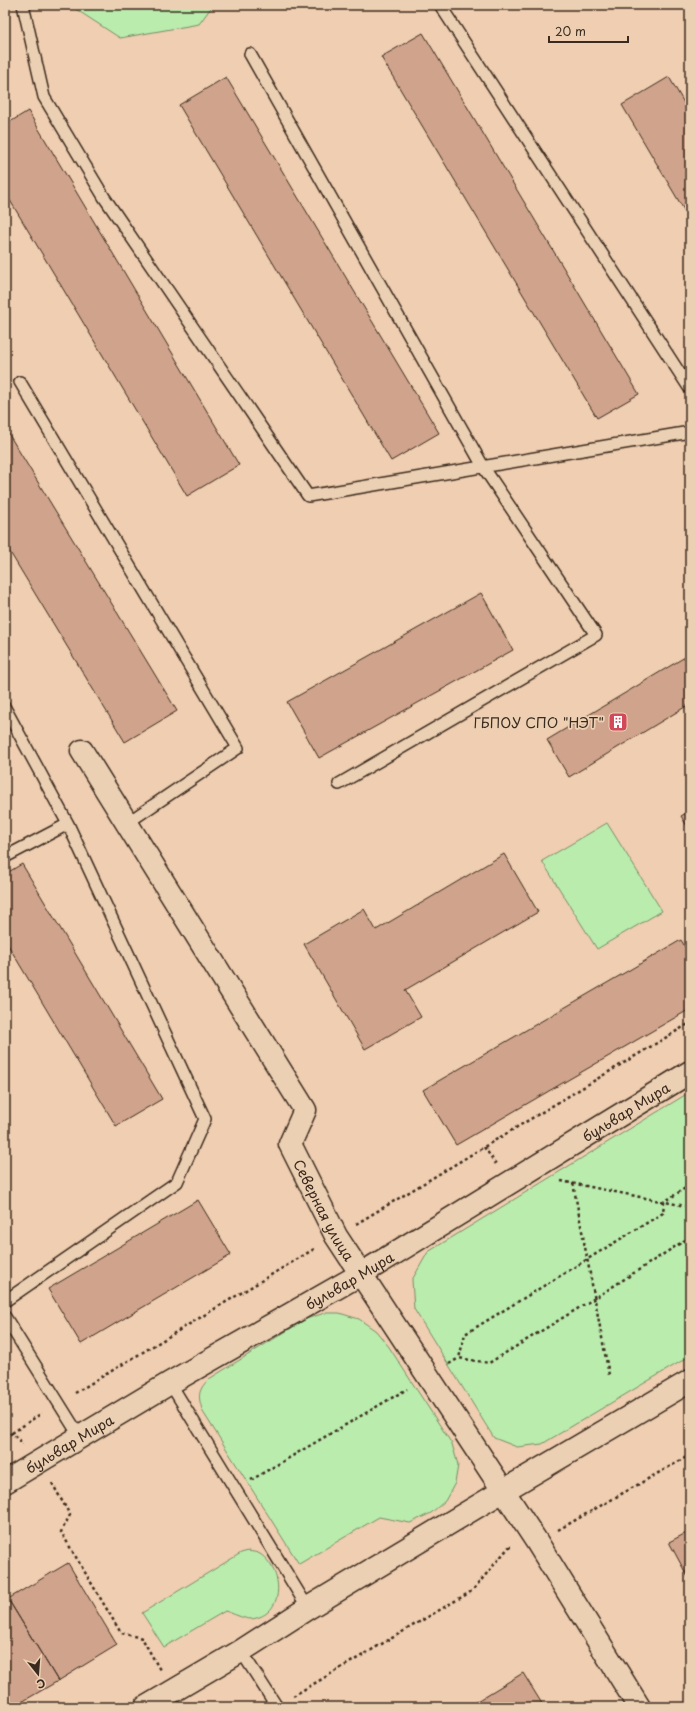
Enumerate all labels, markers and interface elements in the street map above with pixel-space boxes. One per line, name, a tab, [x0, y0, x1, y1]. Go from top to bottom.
scale bar	[549, 18, 628, 44]
text: 20 m	[555, 22, 586, 40]
building icon: ГБПОУ СПО "НЭТ"	[607, 711, 629, 733]
place label: ГБПОУ СПО "НЭТ"	[473, 712, 604, 733]
street label: бульвар Мира	[578, 1076, 674, 1146]
street label: Северная улица	[289, 1155, 360, 1265]
street label: бульвар Мира	[301, 1246, 398, 1314]
street label: бульвар Мира	[21, 1409, 118, 1478]
north arrow	[18, 1654, 58, 1694]
text: С	[35, 1675, 48, 1693]

